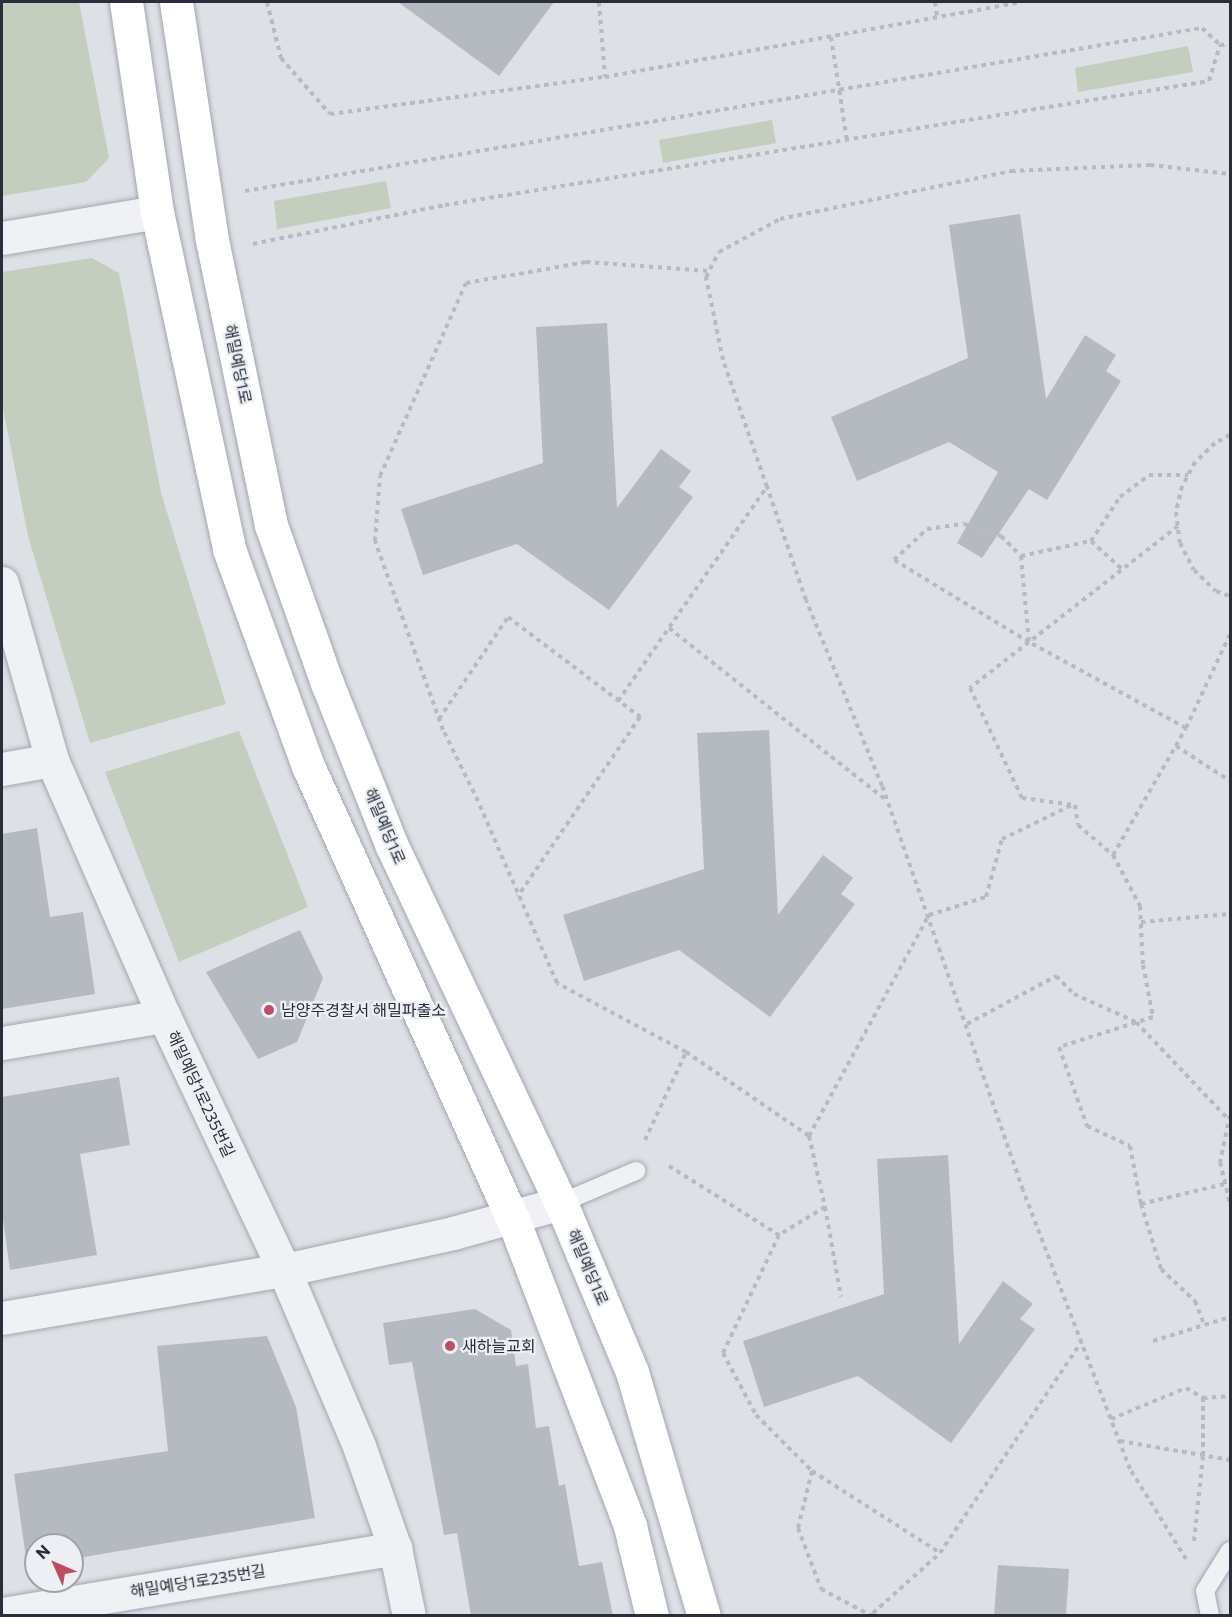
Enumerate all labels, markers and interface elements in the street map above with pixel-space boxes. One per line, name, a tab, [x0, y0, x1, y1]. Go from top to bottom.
street label: 해밀예당1로	[220, 323, 256, 405]
street label: 해밀예당1로	[360, 785, 410, 867]
place label: 남양주경찰서 해밀파출소	[281, 1000, 446, 1020]
marker: 남양주경찰서 해밀파출소	[262, 1003, 276, 1017]
street label: 해밀예당1로235번길	[163, 1028, 239, 1160]
street label: 해밀예당1로	[563, 1226, 613, 1308]
place label: 새하늘교회	[462, 1336, 536, 1356]
marker: 새하늘교회	[443, 1339, 457, 1353]
north arrow	[24, 1533, 84, 1593]
text: N	[31, 1540, 53, 1562]
street label: 해밀예당1로235번길	[129, 1561, 267, 1601]

